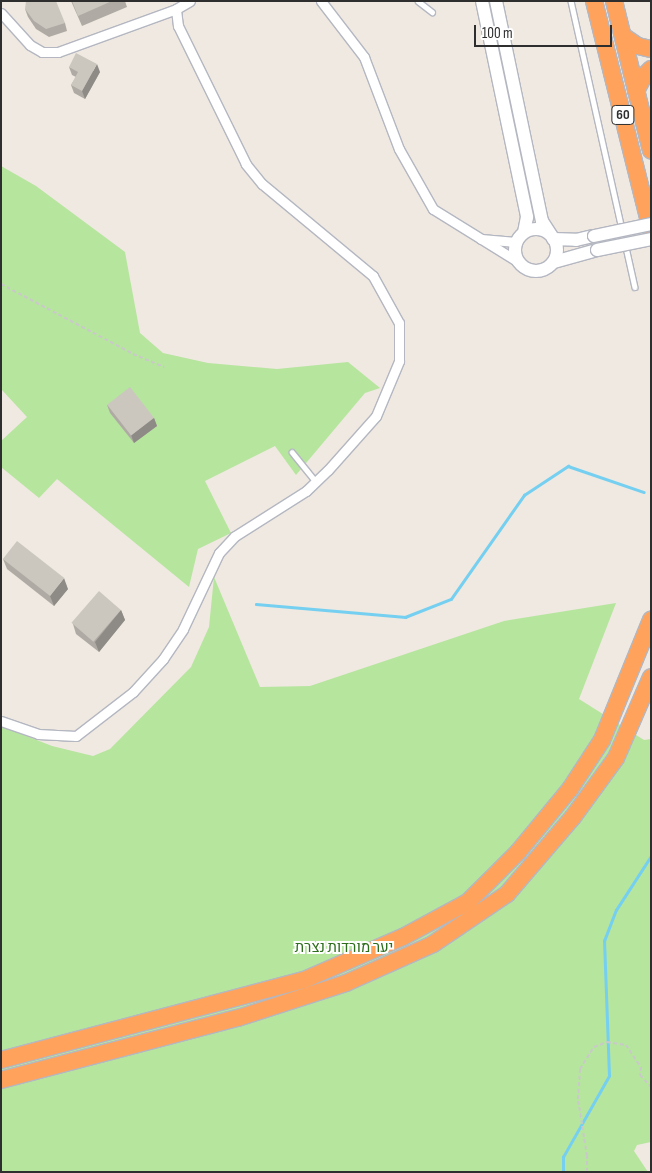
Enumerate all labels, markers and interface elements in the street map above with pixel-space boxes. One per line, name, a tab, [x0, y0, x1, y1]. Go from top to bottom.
scale bar	[477, 15, 614, 47]
text: 100 m	[482, 24, 513, 43]
road number: 60	[610, 104, 636, 126]
park label: יער מורדות נצרת	[295, 939, 393, 957]

